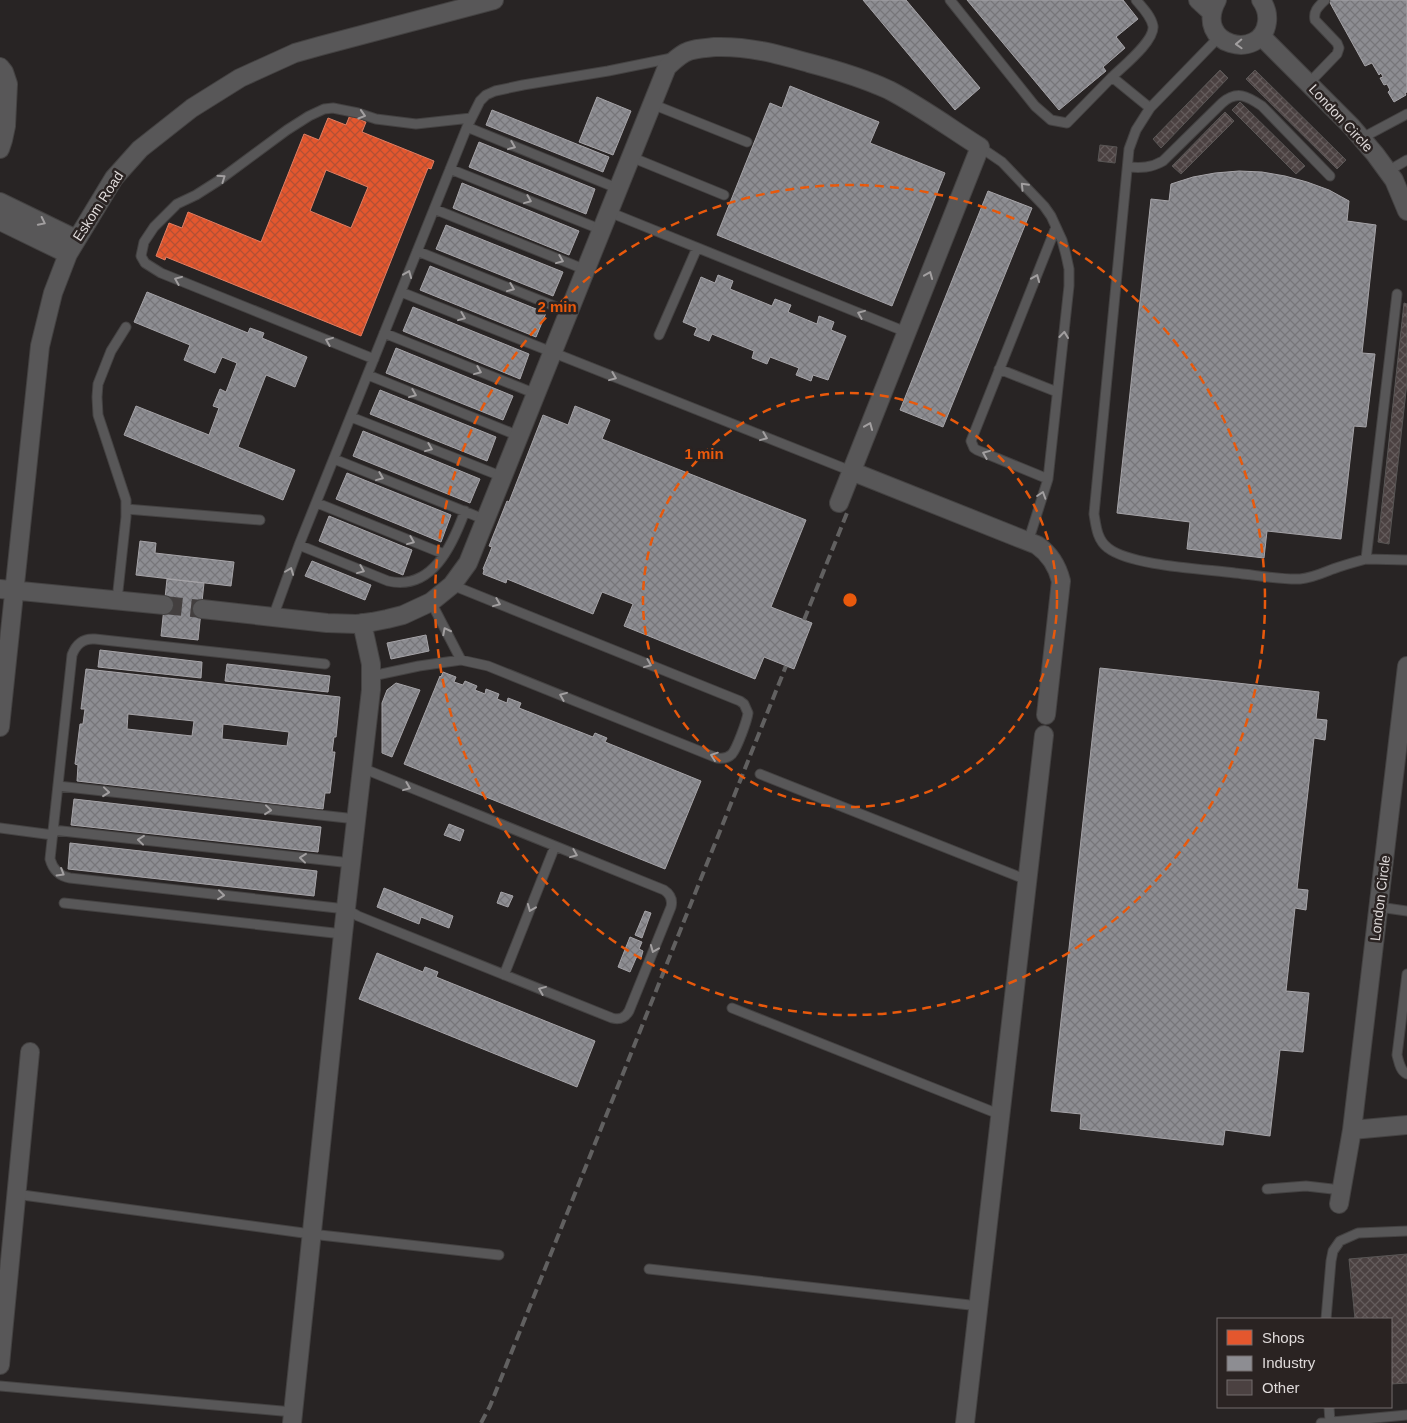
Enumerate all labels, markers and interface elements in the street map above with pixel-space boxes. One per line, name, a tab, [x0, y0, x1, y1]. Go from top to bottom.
one-way arrow	[1235, 39, 1243, 49]
street label: London Circle	[1306, 81, 1376, 155]
one-way arrow	[357, 109, 366, 119]
one-way arrow	[507, 139, 516, 150]
street label: Eskom Road	[69, 168, 127, 244]
one-way arrow	[216, 175, 226, 184]
one-way arrow	[1021, 182, 1030, 191]
one-way arrow	[523, 195, 531, 205]
one-way arrow	[37, 216, 46, 226]
one-way arrow	[555, 254, 564, 264]
one-way arrow	[402, 270, 412, 279]
one-way arrow	[923, 271, 933, 280]
one-way arrow	[1030, 274, 1040, 282]
one-way arrow	[174, 276, 183, 286]
one-way arrow	[506, 282, 515, 293]
text: 2 min	[537, 298, 577, 315]
one-way arrow	[457, 310, 466, 321]
one-way arrow	[857, 310, 866, 320]
one-way arrow	[1058, 330, 1069, 338]
one-way arrow	[325, 336, 334, 347]
one-way arrow	[473, 365, 482, 375]
one-way arrow	[608, 371, 617, 381]
one-way arrow	[408, 387, 417, 398]
one-way arrow	[863, 422, 873, 431]
one-way arrow	[759, 430, 768, 441]
one-way arrow	[424, 442, 433, 452]
text: 1 min	[684, 445, 724, 462]
one-way arrow	[982, 450, 991, 460]
one-way arrow	[375, 471, 383, 481]
one-way arrow	[1037, 492, 1047, 500]
one-way arrow	[406, 535, 414, 545]
one-way arrow	[356, 564, 365, 574]
one-way arrow	[284, 568, 294, 576]
centre of rings	[841, 591, 859, 609]
one-way arrow	[492, 596, 501, 607]
one-way arrow	[442, 627, 452, 636]
one-way arrow	[643, 658, 651, 668]
one-way arrow	[559, 691, 568, 702]
one-way arrow	[710, 752, 718, 762]
one-way arrow	[402, 780, 411, 791]
one-way arrow	[103, 786, 111, 797]
one-way arrow	[264, 804, 272, 815]
one-way arrow	[137, 835, 145, 846]
one-way arrow	[569, 847, 578, 858]
one-way arrow	[298, 853, 306, 864]
street label: London Circle	[1367, 854, 1393, 942]
one-way arrow	[56, 867, 65, 877]
one-way arrow	[218, 889, 226, 900]
one-way arrow	[526, 903, 536, 911]
one-way arrow	[650, 944, 660, 953]
one-way arrow	[538, 986, 547, 996]
legend	[1217, 1318, 1392, 1408]
text: Shops	[1262, 1329, 1305, 1346]
text: Industry	[1262, 1354, 1316, 1371]
text: Other	[1262, 1379, 1300, 1396]

